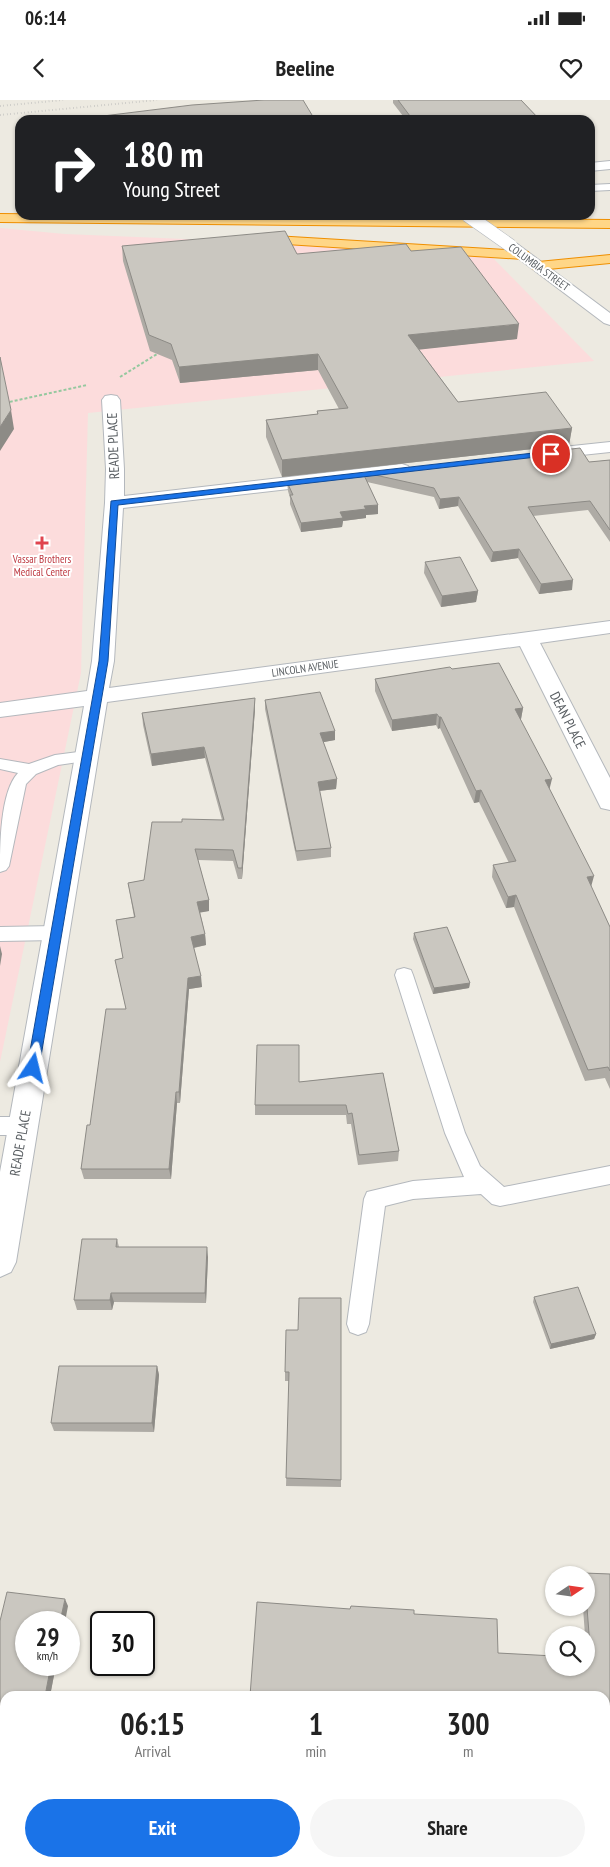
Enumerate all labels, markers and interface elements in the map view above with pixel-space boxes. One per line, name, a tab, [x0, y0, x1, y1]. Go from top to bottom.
text: 06:14	[25, 6, 66, 30]
icon: back	[25, 54, 53, 82]
text: Beeline	[275, 54, 335, 82]
icon: heart	[557, 54, 585, 82]
text: 180 m	[123, 131, 204, 177]
icon: right	[40, 135, 105, 200]
text: Young Street	[123, 175, 220, 203]
street label: COLUMBIA STREET	[506, 240, 572, 294]
street label: READE PLACE	[103, 412, 123, 480]
pin	[530, 433, 572, 475]
icon: arrive	[537, 440, 565, 468]
marker: Vassar Brothers Medical Center	[35, 536, 49, 550]
place label: Vassar Brothers Medical Center	[12, 552, 71, 579]
street label: LINCOLN AVENUE	[271, 656, 340, 680]
street label: DEAN PLACE	[546, 689, 590, 751]
position arrow	[6, 1041, 58, 1093]
street label: READE PLACE	[5, 1109, 35, 1177]
north arrow	[545, 1566, 595, 1616]
map controls	[545, 1566, 595, 1676]
speed limit sign: 30	[90, 1611, 155, 1676]
text: 29	[36, 1621, 59, 1653]
button: search	[545, 1626, 595, 1676]
text: km/h	[37, 1648, 58, 1663]
text: 06:15	[120, 1704, 185, 1743]
text: 1	[309, 1704, 323, 1743]
text: 300	[447, 1704, 490, 1743]
text: Arrival	[135, 1741, 171, 1761]
text: min	[305, 1741, 326, 1761]
text: m	[463, 1741, 473, 1761]
button: Exit	[25, 1799, 300, 1857]
button: Share	[310, 1799, 585, 1857]

